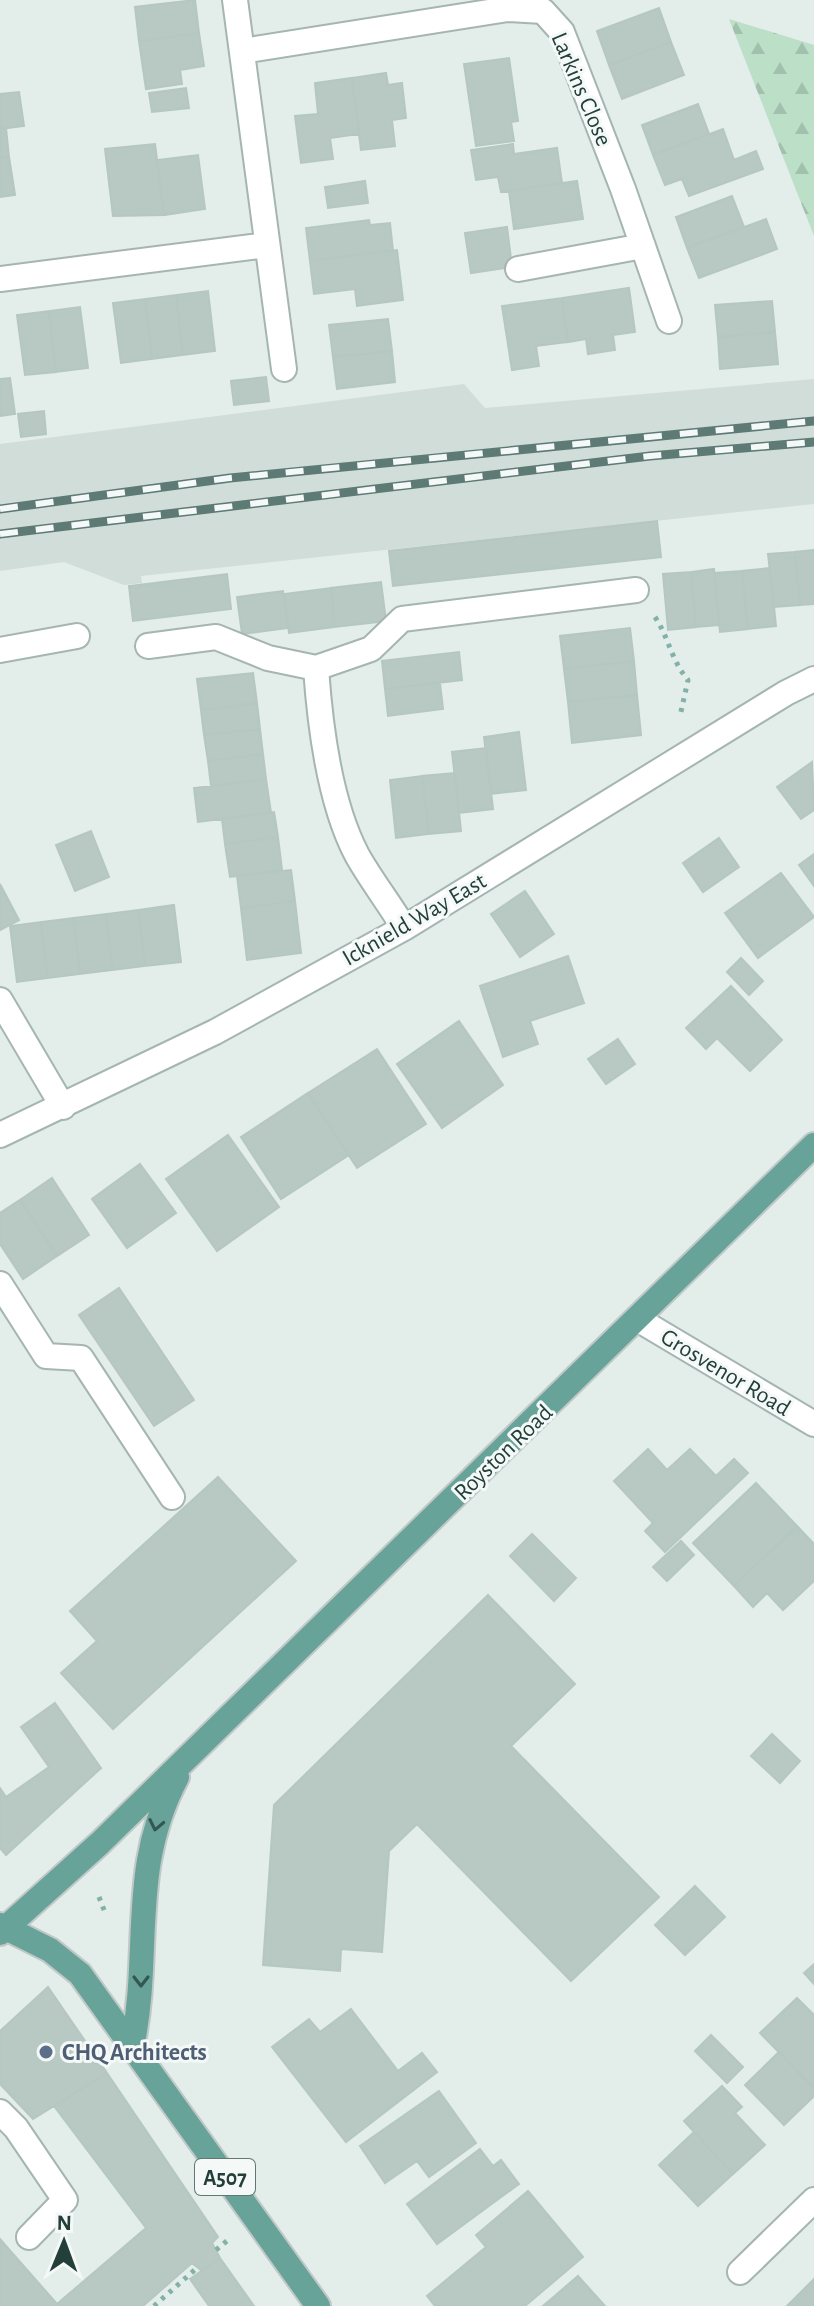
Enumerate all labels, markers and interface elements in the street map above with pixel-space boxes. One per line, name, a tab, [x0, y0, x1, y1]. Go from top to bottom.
street label: Larkins Close	[546, 29, 616, 150]
street label: Icknield Way East	[339, 869, 491, 971]
street label: Grosvenor Road	[656, 1325, 794, 1421]
street label: Royston Road	[450, 1400, 557, 1505]
one-way arrow	[148, 1818, 165, 1831]
one-way arrow	[132, 1975, 150, 1988]
place label: CHQ Architects	[62, 2041, 207, 2065]
marker: CHQ Architects	[37, 2043, 55, 2061]
road number: A507	[195, 2159, 255, 2195]
north arrow	[24, 2202, 104, 2282]
text: N	[56, 2212, 72, 2234]

